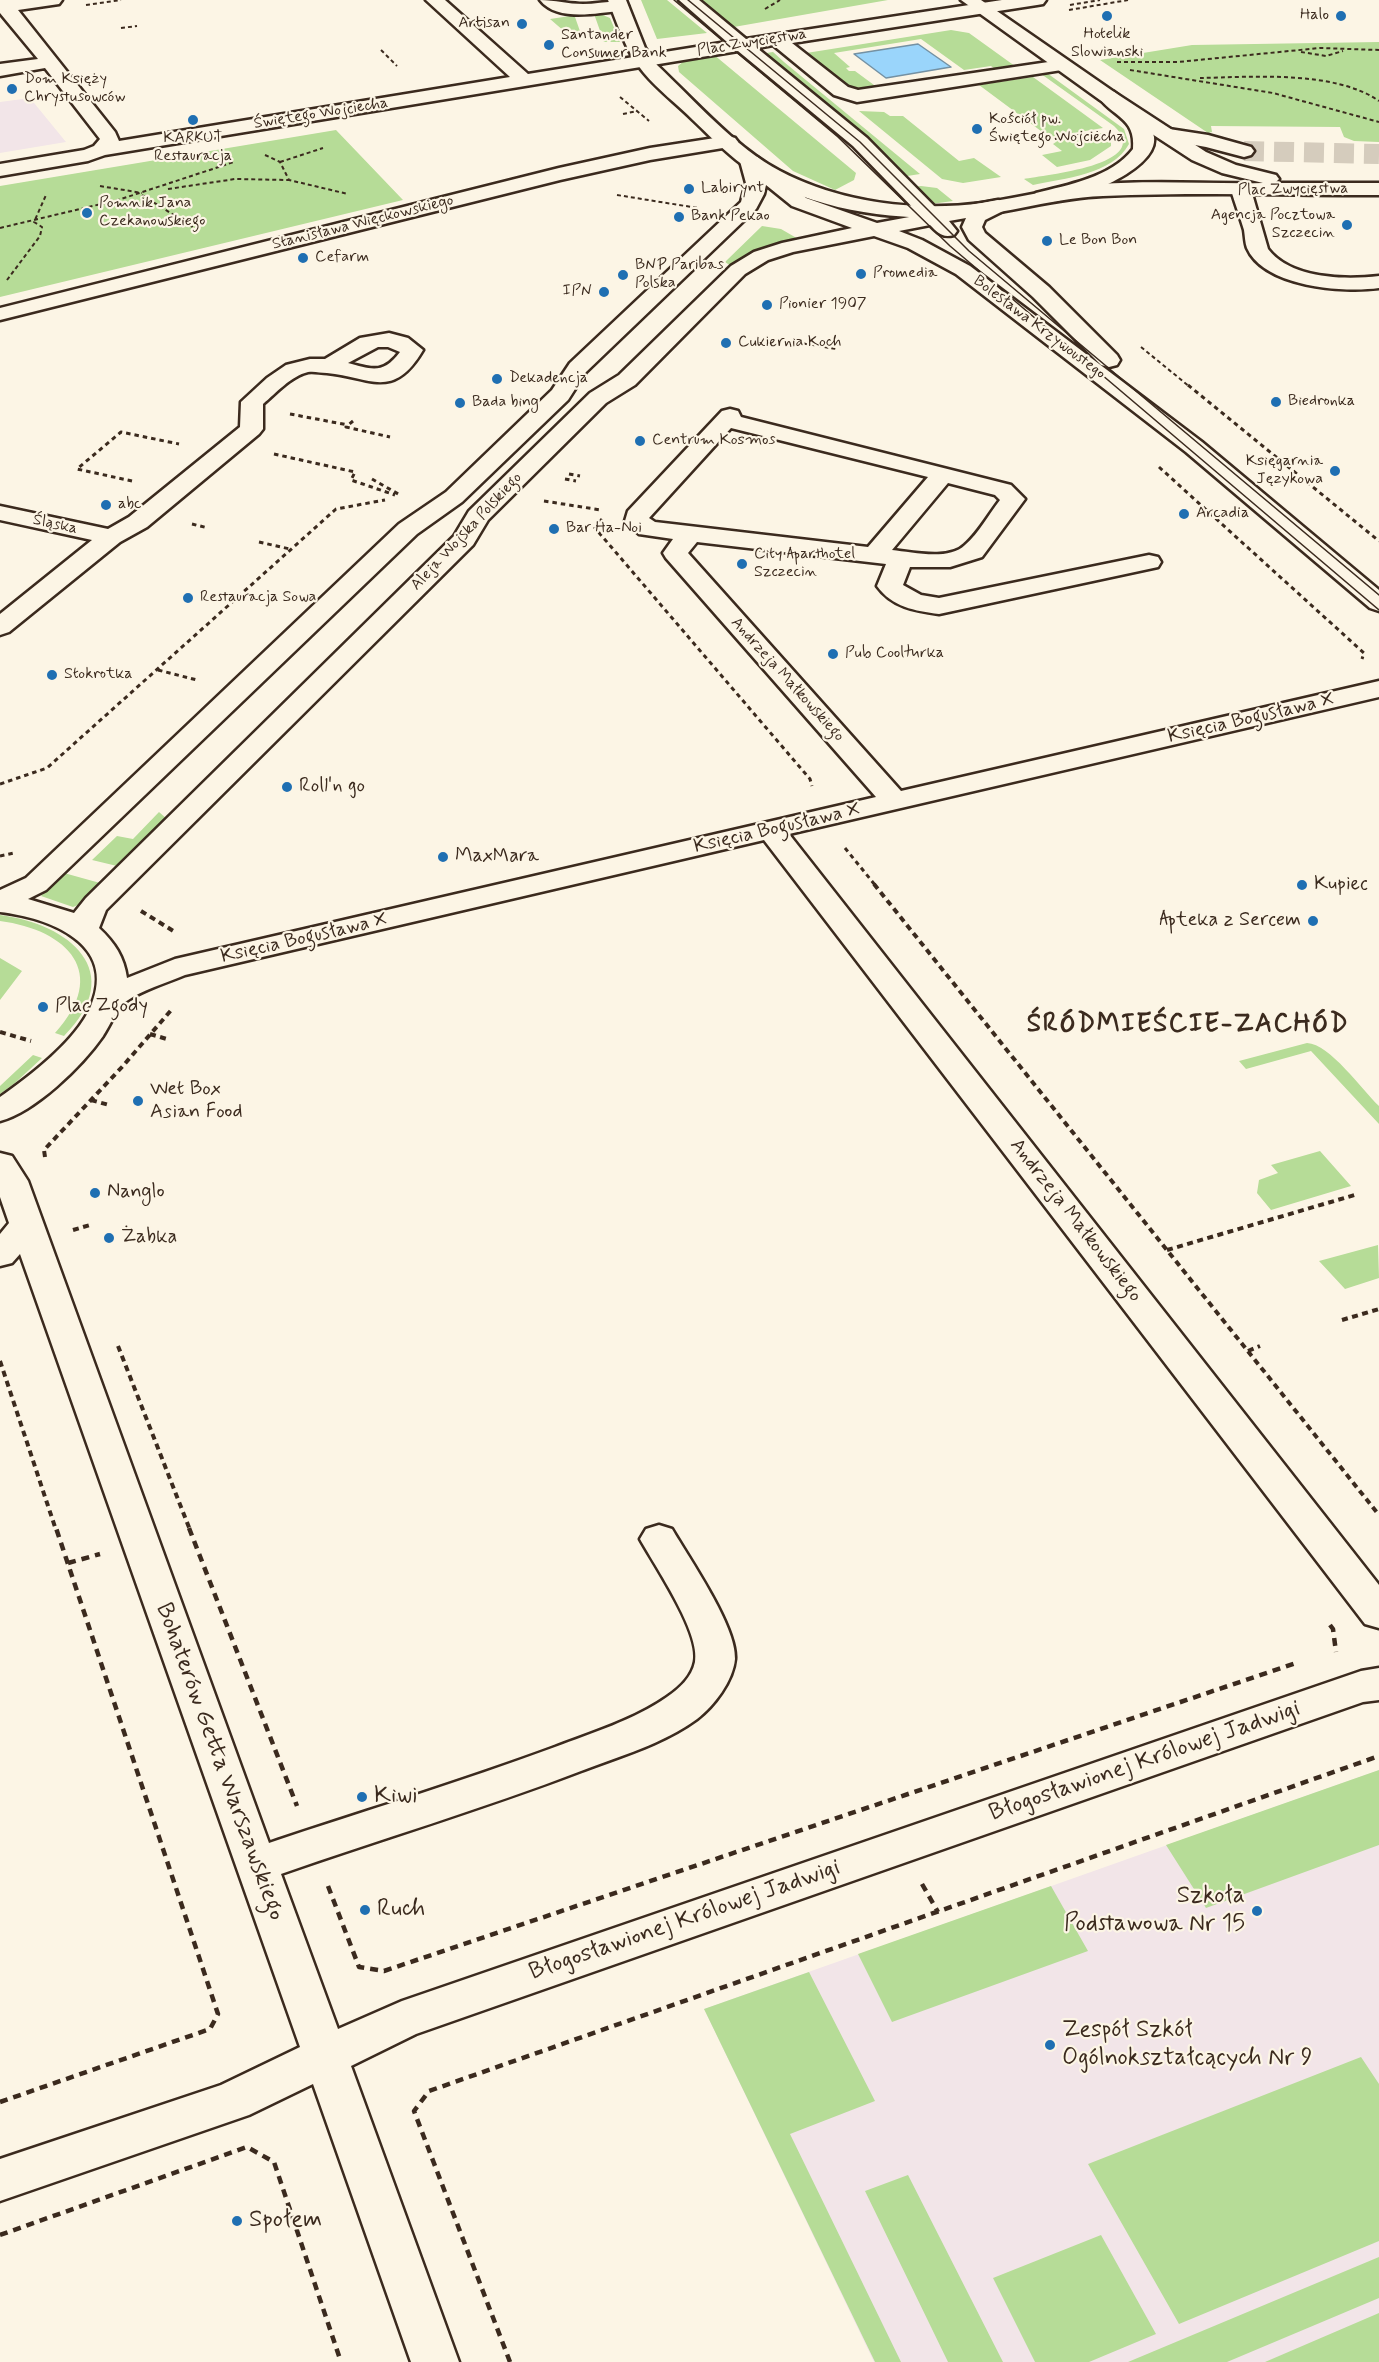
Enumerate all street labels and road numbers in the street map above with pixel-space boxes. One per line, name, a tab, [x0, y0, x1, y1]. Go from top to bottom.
street label: Plac Zwycięstwa	[696, 25, 808, 61]
street label: Świętego Wojciecha	[252, 94, 390, 134]
street label: Plac Zwycięstwa	[1237, 179, 1349, 201]
street label: Stanisława Więckowskiego	[270, 191, 456, 255]
street label: Bolesława Krzywoustego	[969, 272, 1109, 384]
street label: Aleja Wojska Polskiego	[407, 469, 527, 595]
street label: Śląska	[31, 511, 79, 539]
street label: Andrzeja Małkowskiego	[726, 614, 848, 746]
street label: Księcia Bogusława X	[1166, 688, 1336, 750]
street label: Księcia Bogusława X	[692, 798, 862, 860]
street label: Księcia Bogusława X	[219, 908, 389, 970]
street label: Andrzeja Małkowskiego	[1004, 1135, 1146, 1307]
street label: Bohaterów Getta Warszawskiego	[148, 1599, 290, 1925]
street label: Błogosławionej Królowej Jadwigi	[986, 1695, 1304, 1829]
street label: Błogosławionej Królowej Jadwigi	[526, 1854, 844, 1988]

